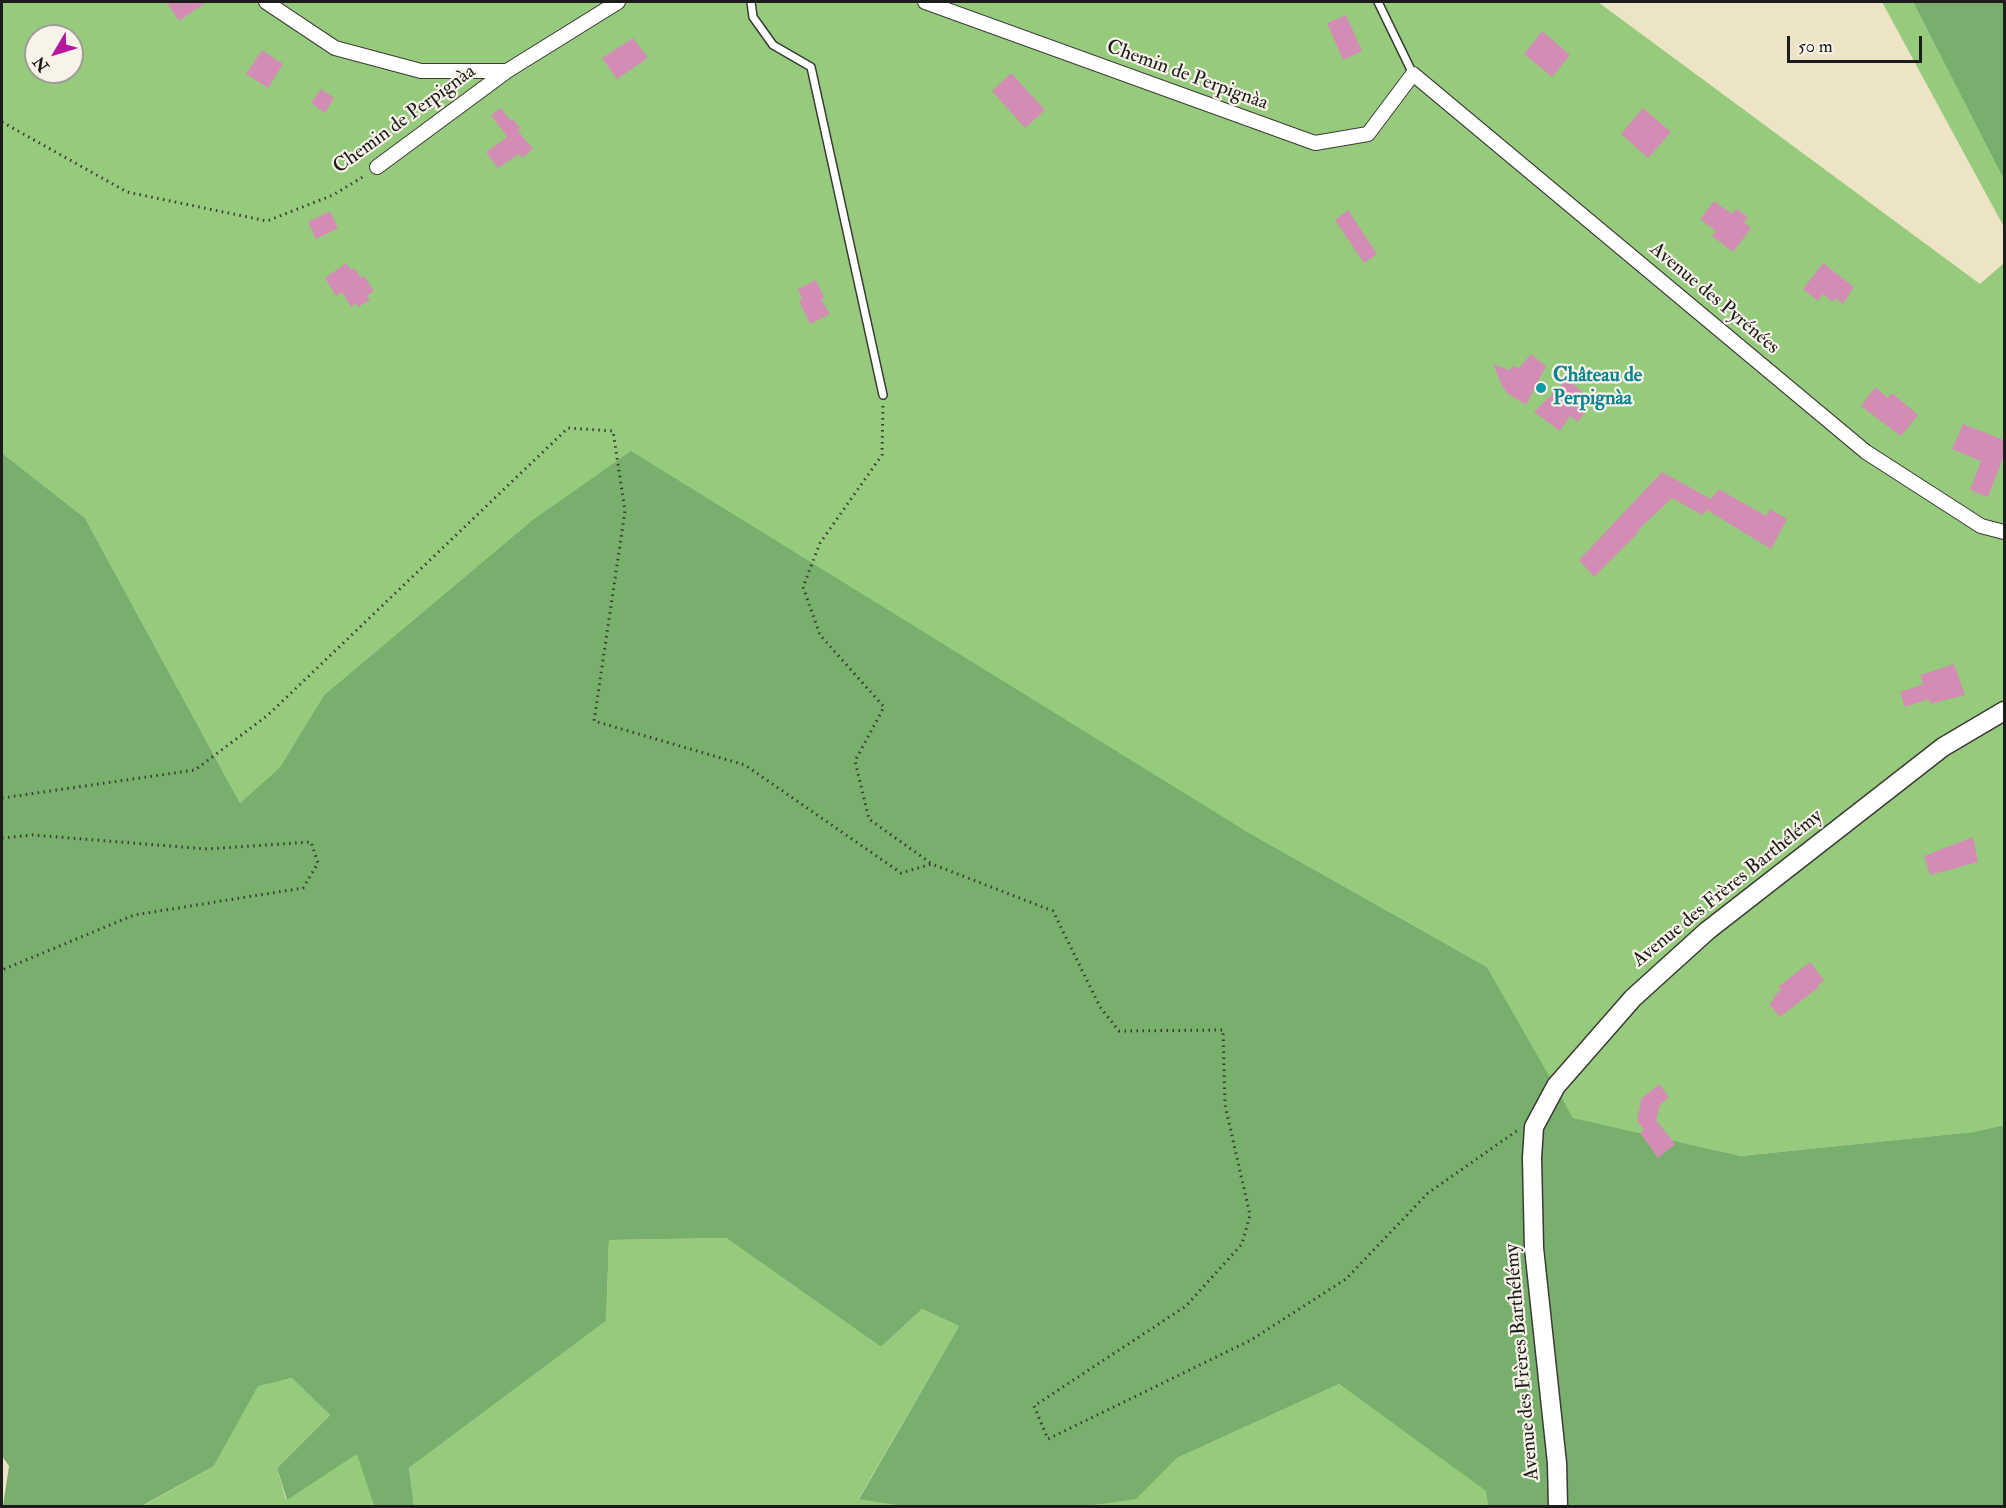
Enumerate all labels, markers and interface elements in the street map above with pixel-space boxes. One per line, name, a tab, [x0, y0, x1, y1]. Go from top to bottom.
north arrow	[24, 24, 84, 84]
scale bar	[1790, 24, 1925, 62]
text: 50 m	[1798, 35, 1833, 58]
street label: Chemin de Perpignàa	[1103, 36, 1271, 116]
text: N	[29, 52, 54, 76]
street label: Chemin de Perpignàa	[329, 60, 481, 180]
street label: Avenue des Pyrénées	[1644, 238, 1784, 360]
place label: Château de Perpignàa	[1553, 365, 1642, 412]
marker: Château de Perpignàa	[1534, 381, 1548, 395]
street label: Avenue des Frères Barthélémy	[1628, 805, 1828, 973]
street label: Avenue des Frères Barthélémy	[1501, 1243, 1545, 1481]

